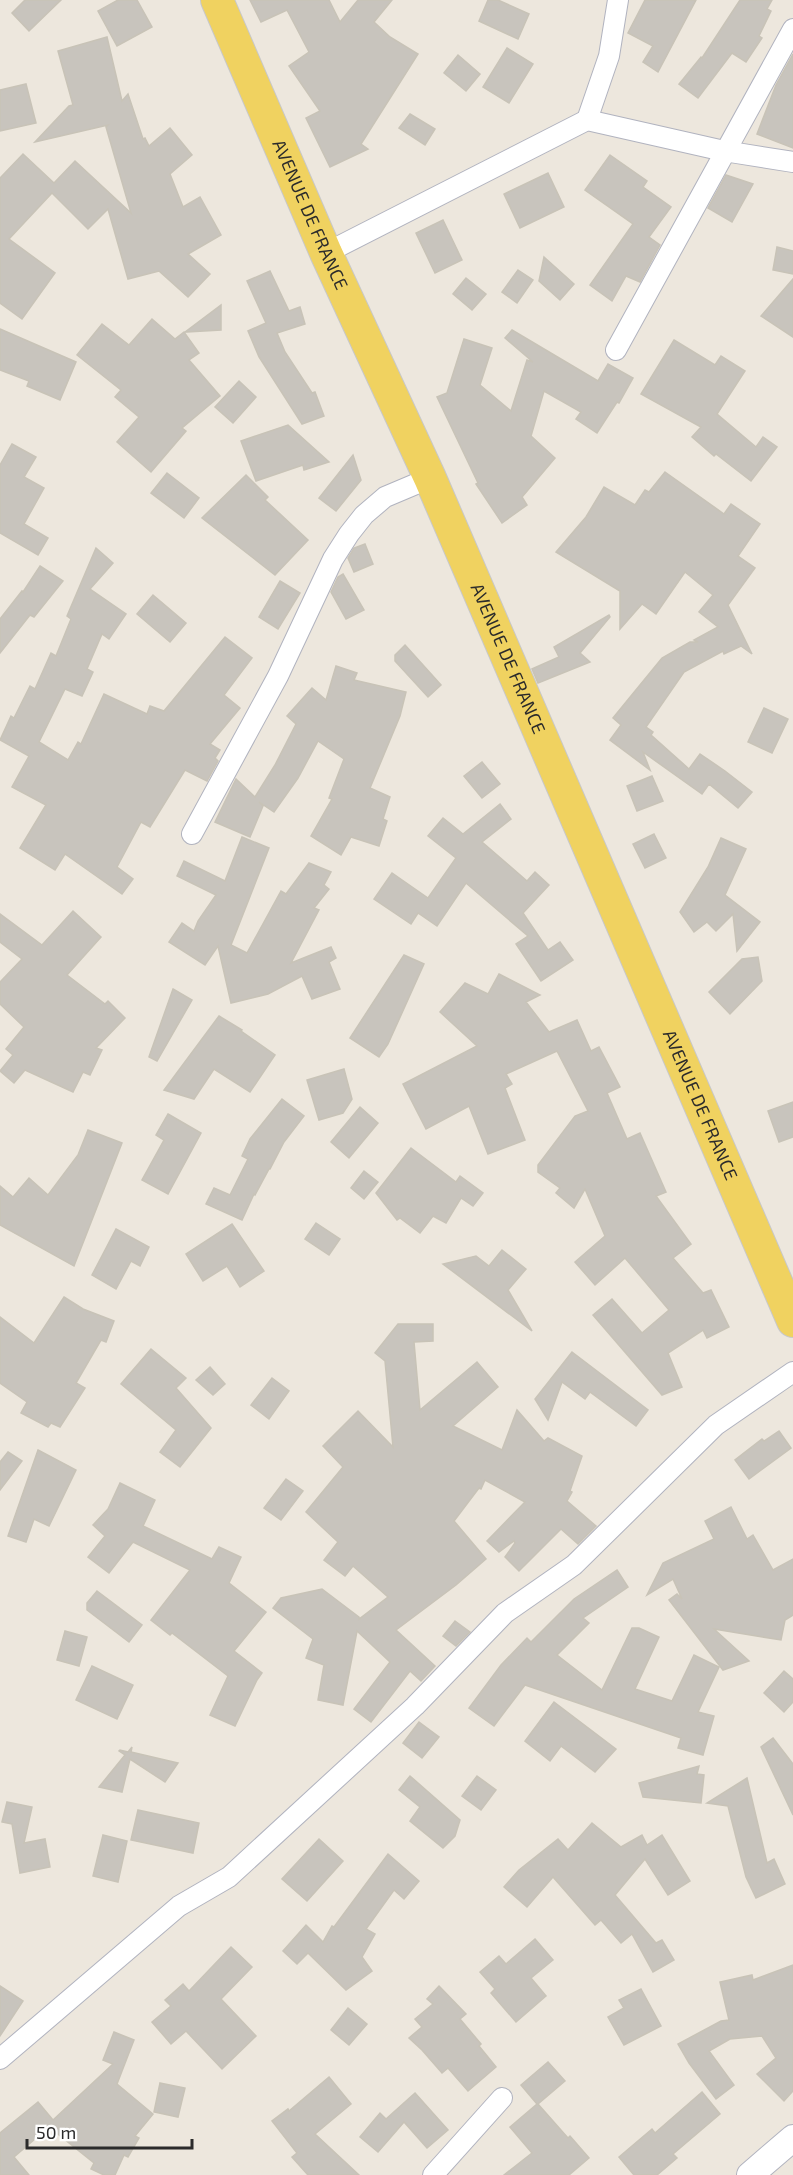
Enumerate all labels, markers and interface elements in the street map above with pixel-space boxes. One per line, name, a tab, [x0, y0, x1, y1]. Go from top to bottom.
street label: AVENUE DE FRANCE	[268, 136, 353, 293]
street label: AVENUE DE FRANCE	[467, 580, 551, 737]
street label: AVENUE DE FRANCE	[659, 1026, 743, 1183]
scale bar	[27, 2112, 192, 2150]
text: 50 m	[36, 2121, 76, 2143]

